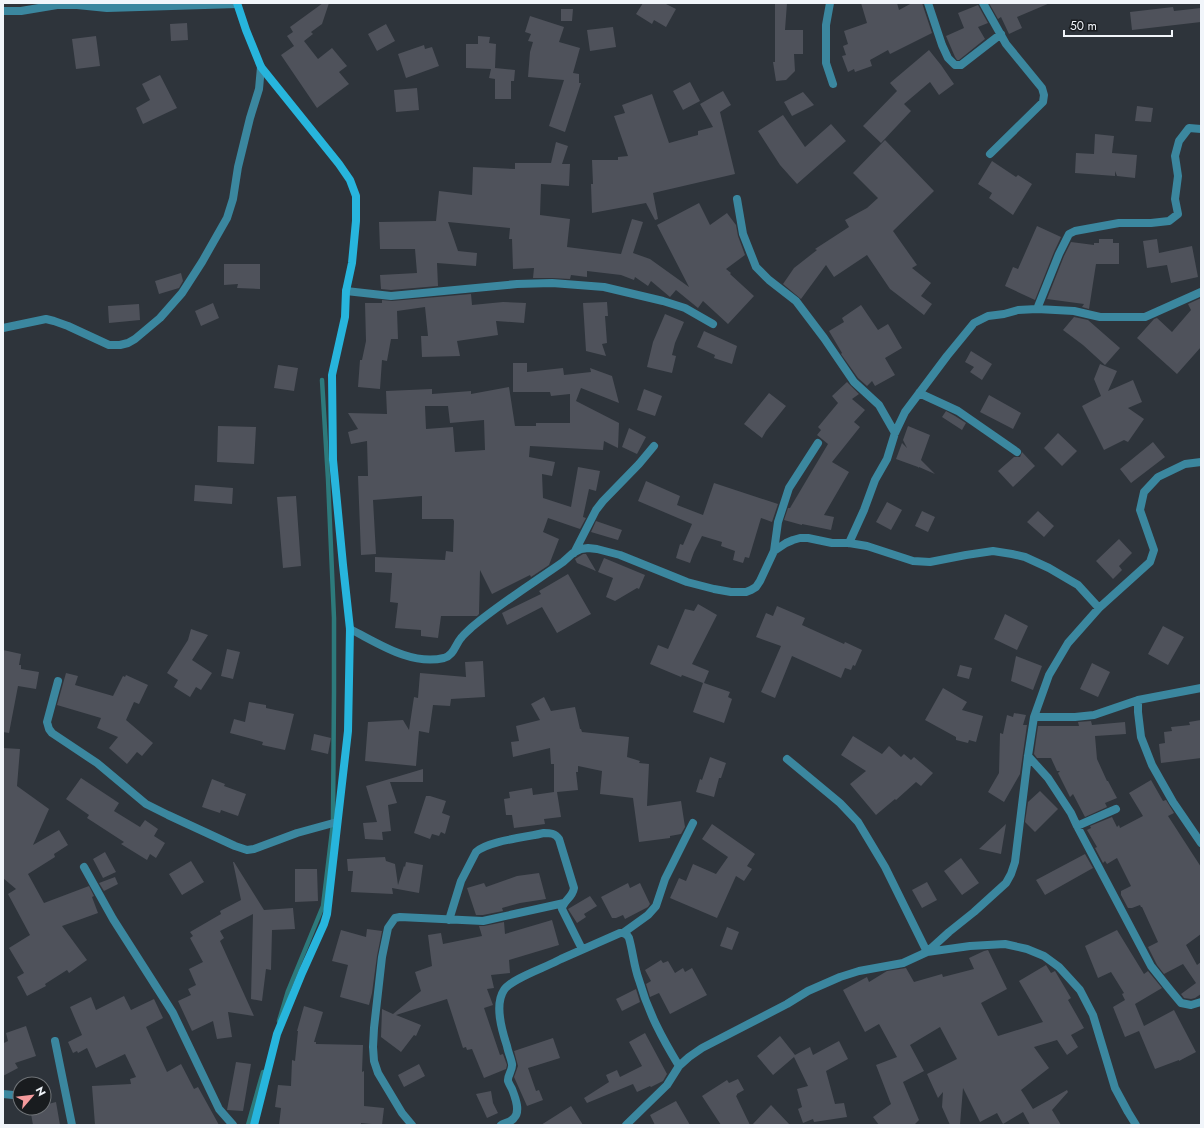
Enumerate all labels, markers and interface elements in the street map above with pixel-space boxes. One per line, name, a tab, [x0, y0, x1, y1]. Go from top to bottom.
scale bar	[1064, 12, 1172, 38]
text: 50 m	[1070, 17, 1097, 35]
north arrow	[12, 1076, 52, 1116]
text: N	[32, 1084, 50, 1099]

